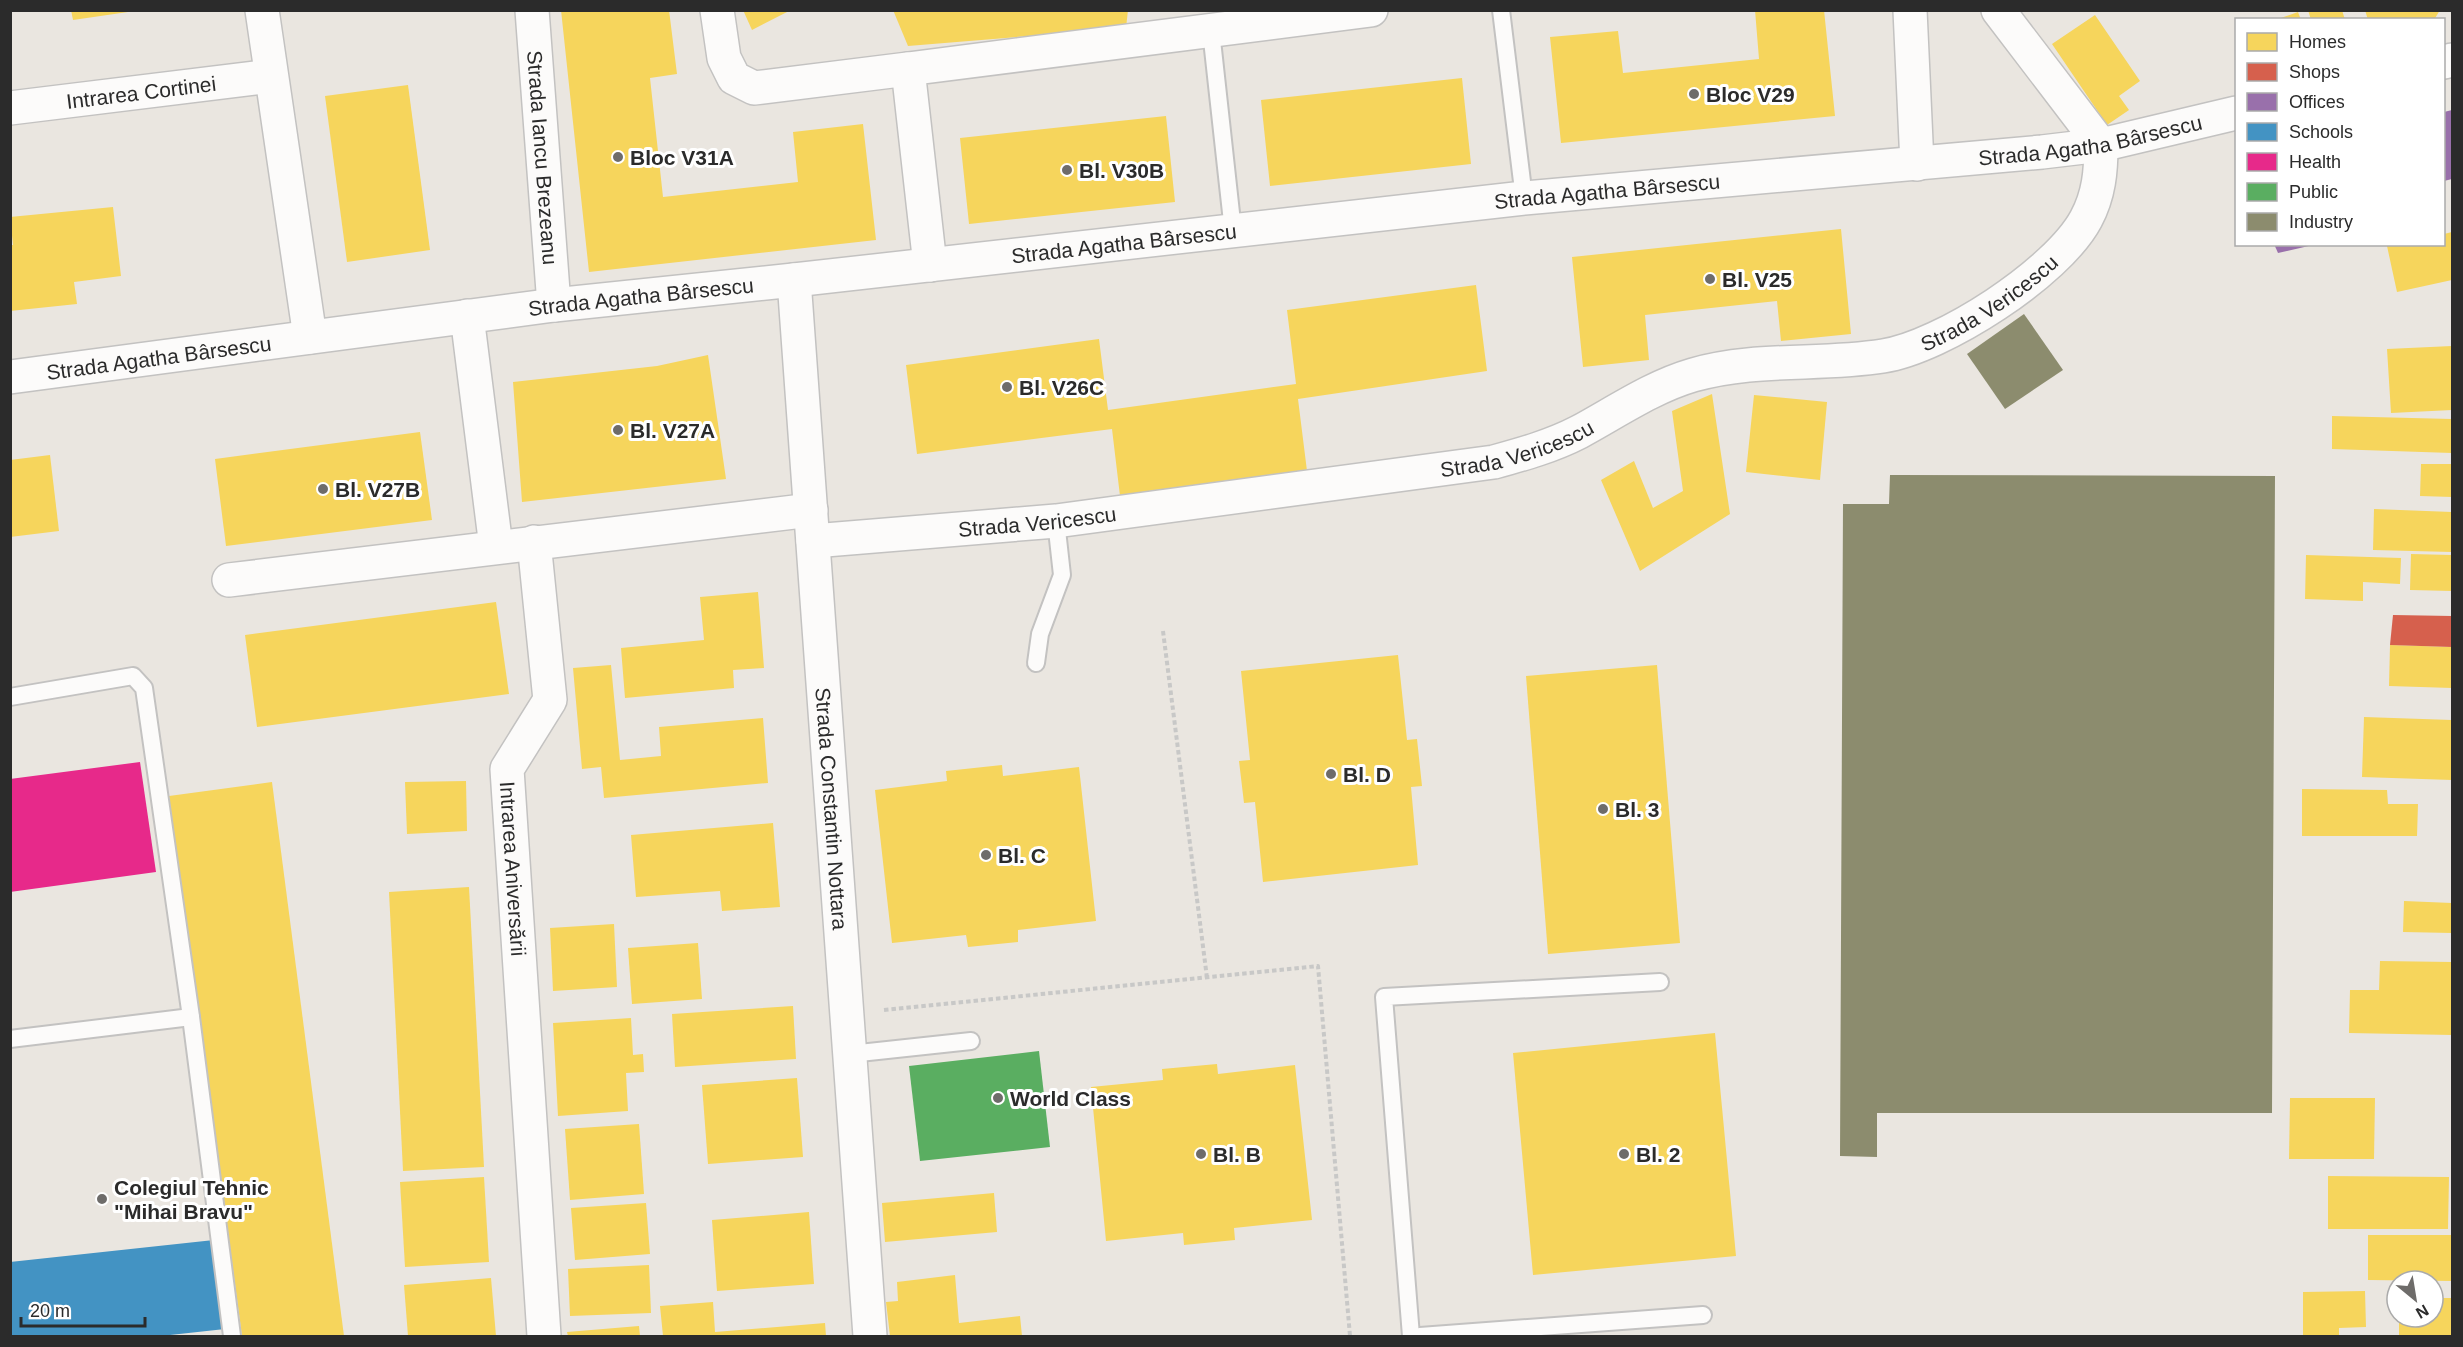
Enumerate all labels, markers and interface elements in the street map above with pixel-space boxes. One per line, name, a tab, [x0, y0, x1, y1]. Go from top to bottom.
legend	[2235, 18, 2445, 246]
text: Homes	[2289, 32, 2346, 52]
street label: Strada Iancu Brezeanu	[524, 50, 562, 266]
text: Shops	[2289, 62, 2340, 82]
street label: Intrarea Cortinei	[65, 71, 217, 113]
place label: Bloc V29	[1706, 83, 1795, 106]
marker: Bloc V29	[1687, 87, 1701, 101]
text: Offices	[2289, 92, 2345, 112]
street label: Strada Agatha Bârsescu	[1977, 110, 2204, 169]
text: Schools	[2289, 122, 2353, 142]
place label: Bloc V31A	[630, 146, 734, 169]
marker: Bloc V31A	[611, 150, 625, 164]
text: Health	[2289, 152, 2341, 172]
place label: Bl. V30B	[1079, 159, 1164, 182]
marker: Bl. V30B	[1060, 163, 1074, 177]
street label: Strada Agatha Bârsescu	[1493, 169, 1721, 213]
text: Public	[2289, 182, 2338, 202]
text: Industry	[2289, 212, 2353, 232]
street label: Strada Agatha Bârsescu	[1010, 219, 1238, 267]
street label: Strada Vericescu	[1917, 250, 2062, 355]
place label: Bl. V25	[1722, 268, 1792, 291]
marker: Bl. V25	[1703, 272, 1717, 286]
street label: Strada Agatha Bârsescu	[527, 273, 755, 320]
street label: Strada Agatha Bârsescu	[45, 331, 273, 384]
place label: Bl. V26C	[1019, 376, 1104, 399]
marker: Bl. V26C	[1000, 380, 1014, 394]
street label: Strada Vericescu	[1439, 415, 1597, 481]
place label: Bl. V27A	[630, 419, 715, 442]
marker: Bl. V27A	[611, 423, 625, 437]
place label: Bl. V27B	[335, 478, 420, 501]
marker: Bl. V27B	[316, 482, 330, 496]
street label: Strada Vericescu	[957, 502, 1118, 541]
street label: Strada Constantin Nottara	[812, 687, 852, 931]
place label: Bl. D	[1343, 763, 1391, 786]
marker: Bl. D	[1324, 767, 1338, 781]
street label: Intrarea Aniversării	[496, 781, 531, 957]
place label: Bl. 3	[1615, 798, 1659, 821]
marker: Bl. 3	[1596, 802, 1610, 816]
place label: Bl. C	[998, 844, 1046, 867]
marker: Bl. C	[979, 848, 993, 862]
place label: World Class	[1010, 1087, 1131, 1110]
marker: World Class	[991, 1091, 1005, 1105]
place label: Bl. B	[1213, 1143, 1261, 1166]
place label: Bl. 2	[1636, 1143, 1680, 1166]
marker: Bl. B	[1194, 1147, 1208, 1161]
marker: Bl. 2	[1617, 1147, 1631, 1161]
place label: Colegiul Tehnic "Mihai Bravu"	[114, 1176, 269, 1223]
marker: Colegiul Tehnic "Mihai Bravu"	[95, 1192, 109, 1206]
north arrow	[2385, 1269, 2445, 1329]
scale bar	[21, 1290, 146, 1328]
text: 20 m	[30, 1301, 70, 1321]
text: N	[2413, 1301, 2432, 1322]

